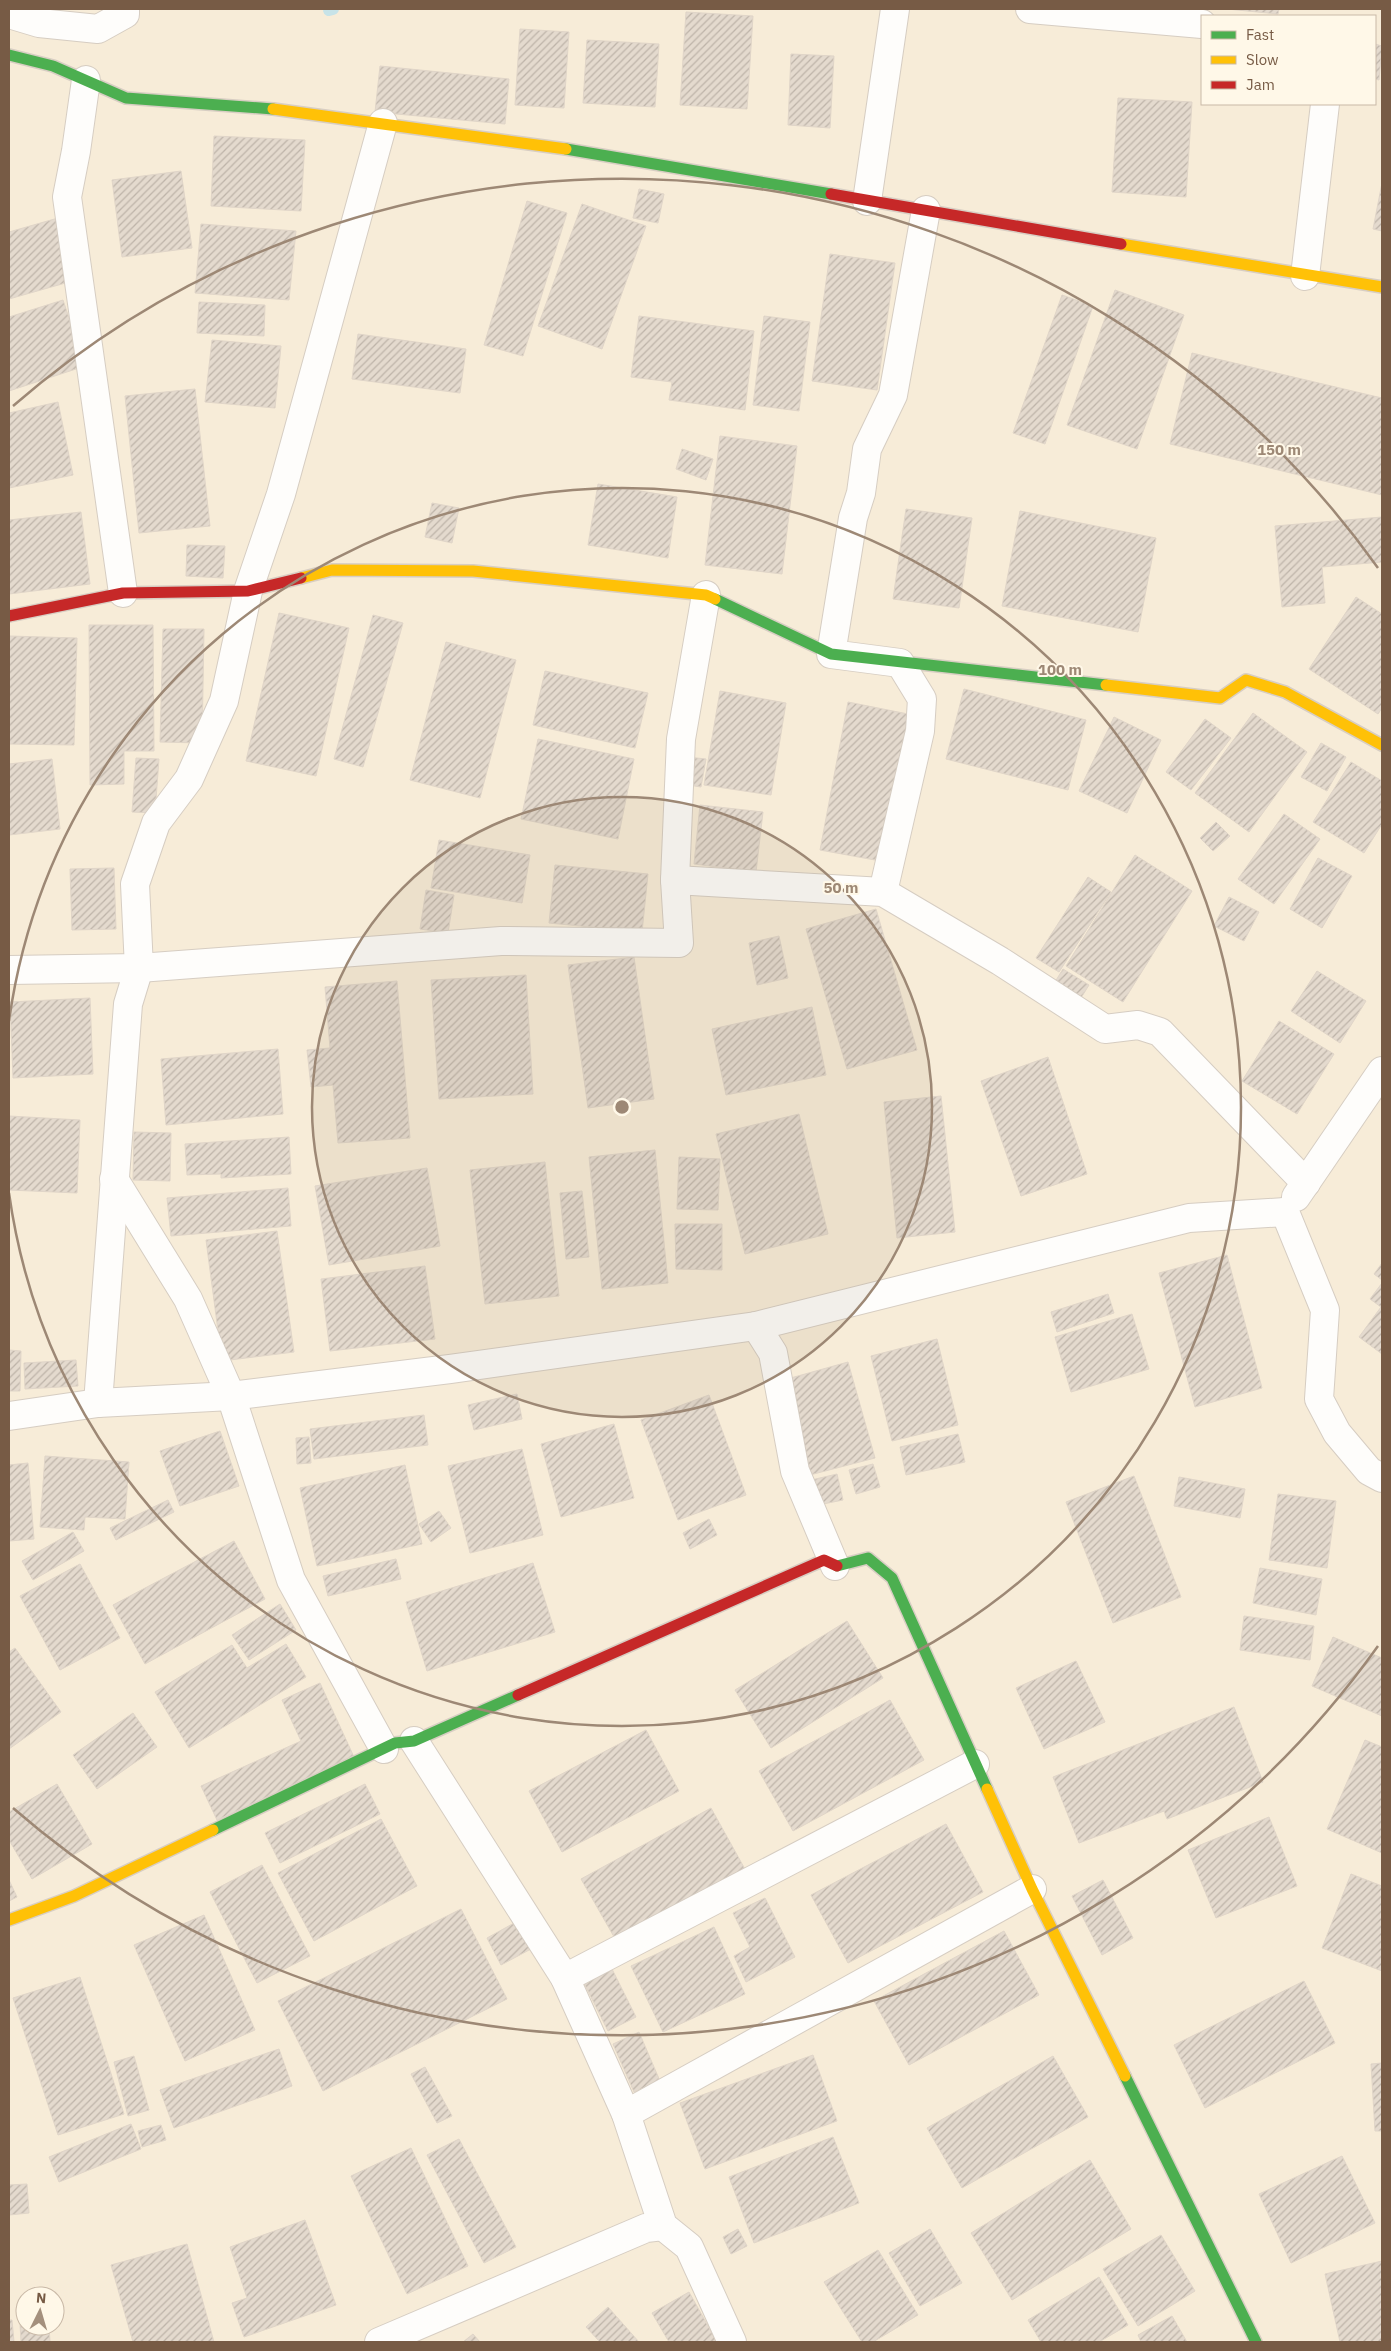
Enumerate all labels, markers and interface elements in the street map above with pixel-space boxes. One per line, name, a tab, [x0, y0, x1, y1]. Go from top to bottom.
legend	[1201, 15, 1376, 105]
text: Fast	[1246, 25, 1274, 44]
text: Slow	[1246, 50, 1279, 69]
text: Jam	[1246, 75, 1275, 94]
text: 150 m	[1257, 440, 1301, 459]
text: 100 m	[1038, 660, 1082, 679]
text: 50 m	[824, 878, 858, 897]
centre of rings	[613, 1098, 631, 1116]
north arrow	[15, 2286, 65, 2336]
text: N	[35, 2289, 47, 2307]

